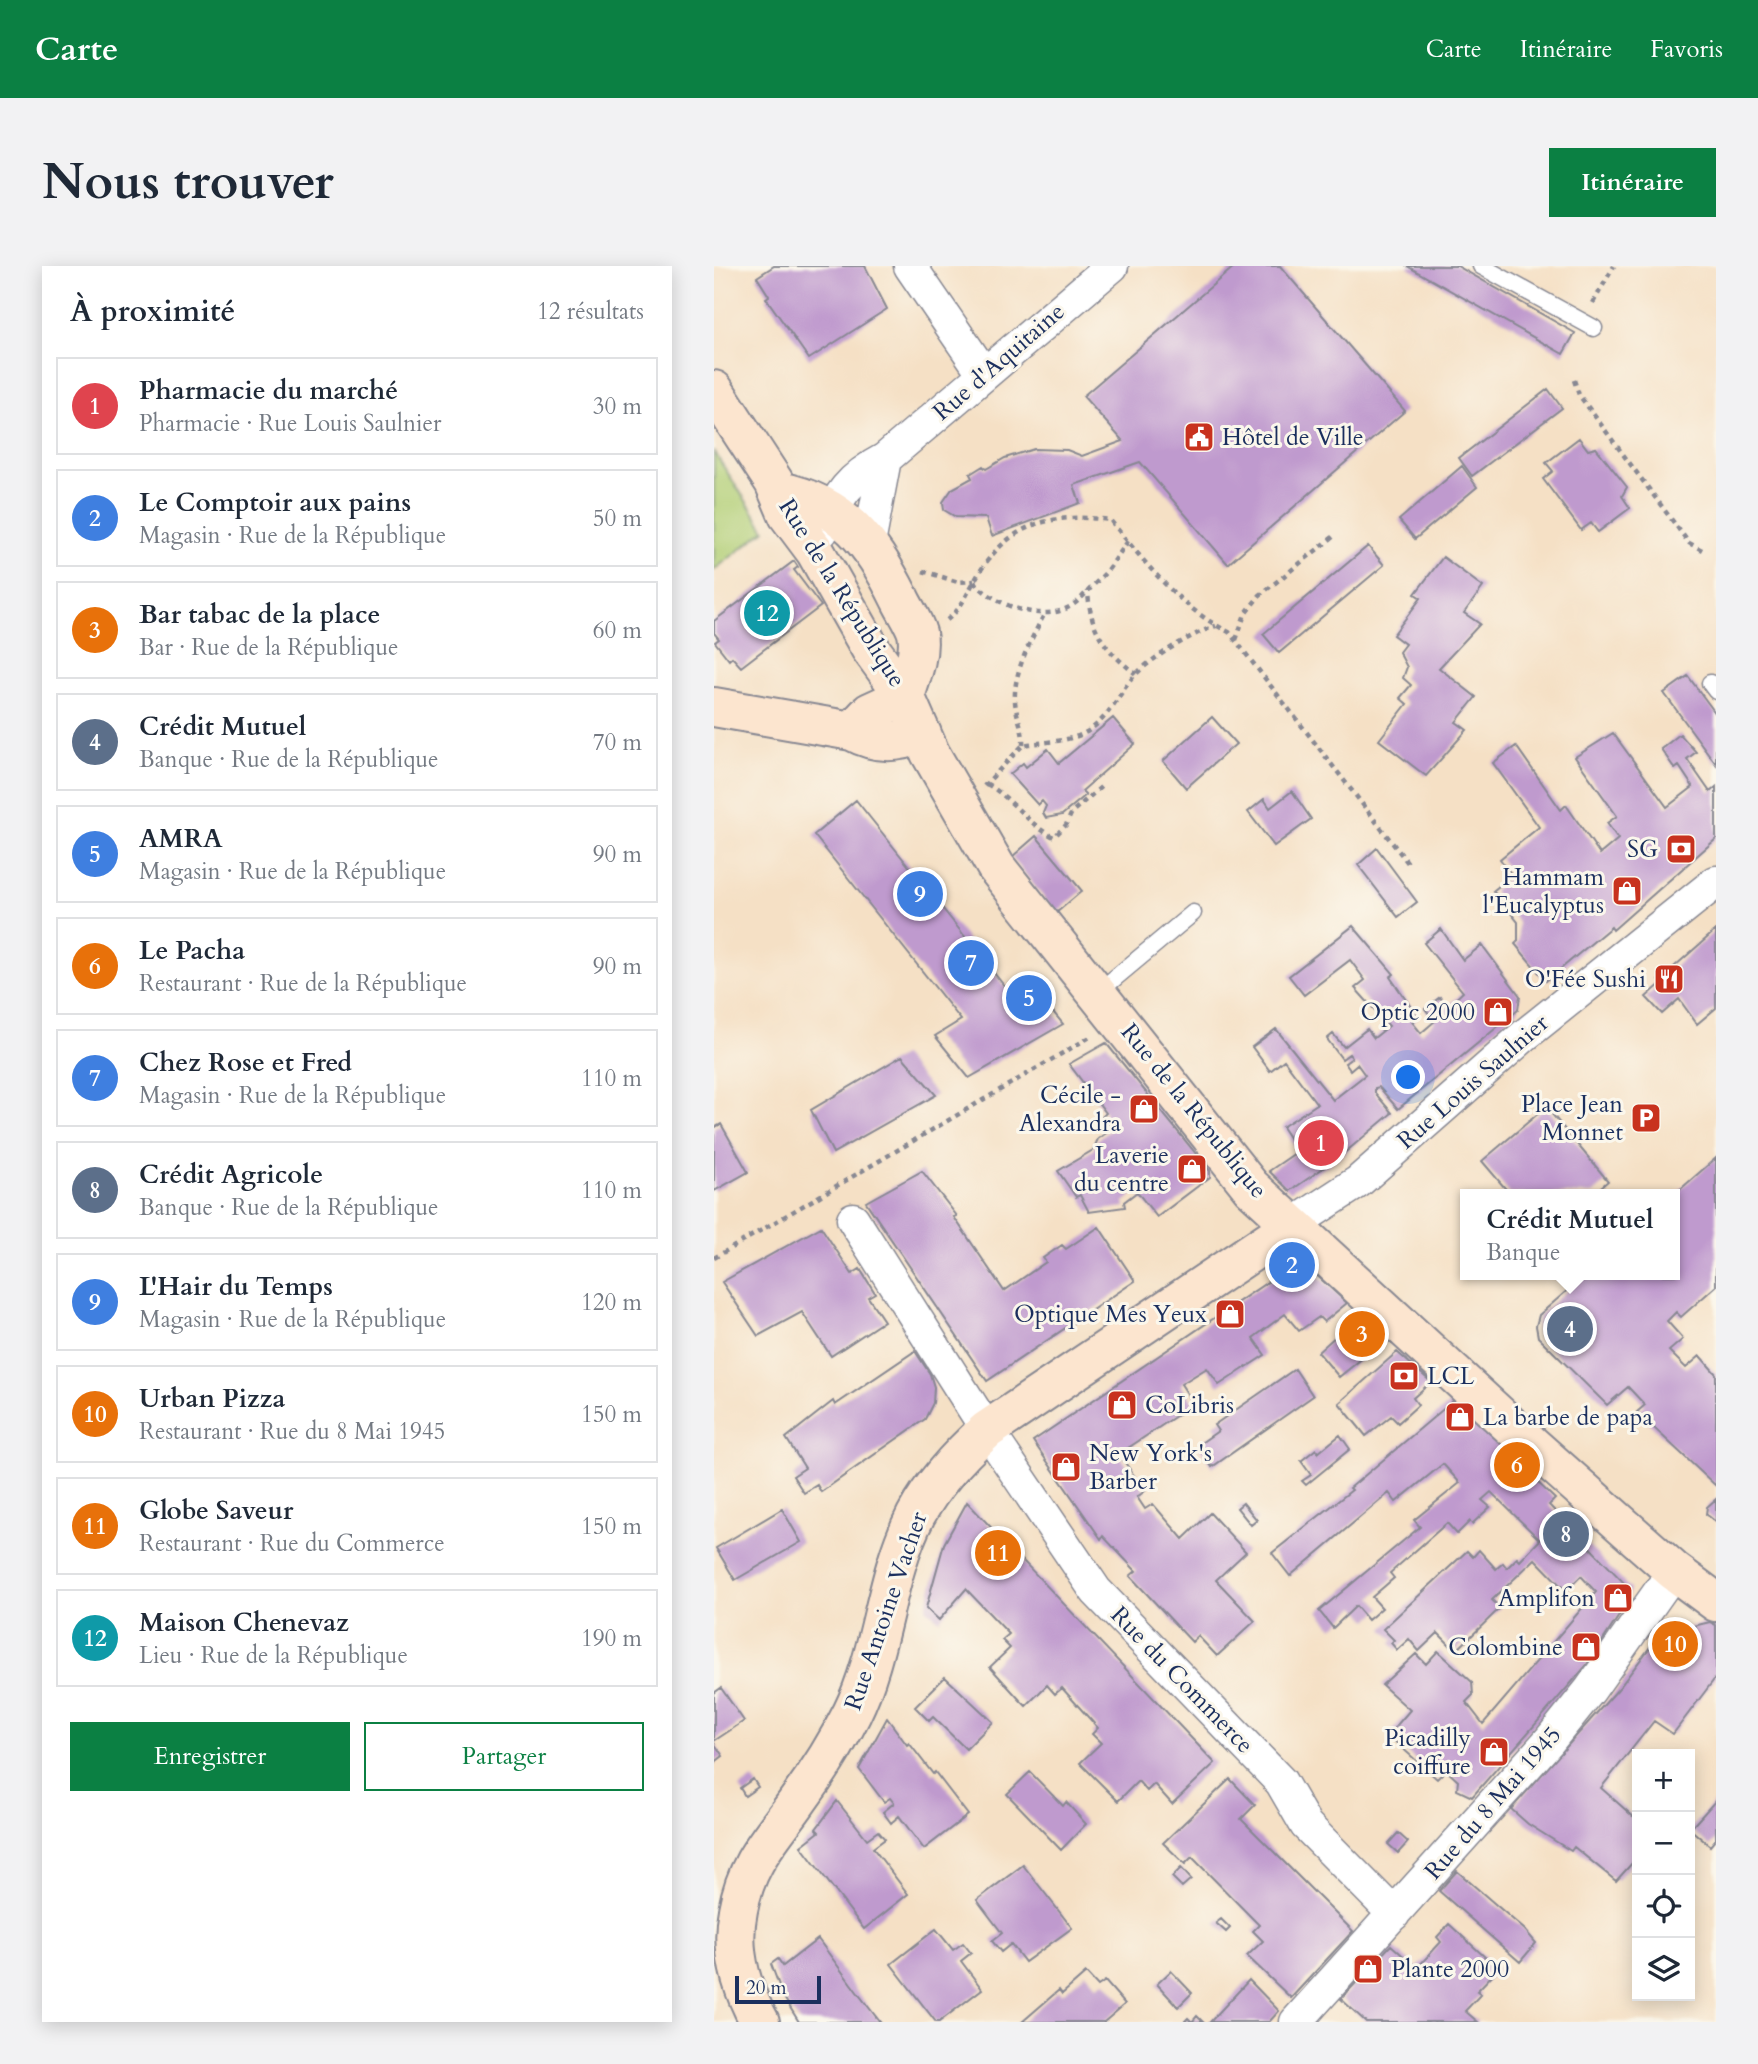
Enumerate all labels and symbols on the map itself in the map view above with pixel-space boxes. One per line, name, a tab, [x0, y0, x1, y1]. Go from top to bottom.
street label: Rue d'Aquitaine	[926, 296, 1072, 428]
public building icon: Hôtel de Ville	[1182, 420, 1216, 454]
place label: Hôtel de Ville	[1222, 421, 1364, 454]
street label: Rue de la République	[771, 493, 913, 693]
pin: 12	[744, 587, 790, 639]
bank icon: SG	[1664, 832, 1698, 866]
place label: SG	[1627, 833, 1658, 866]
place label: Hammam l'Eucalyptus	[1483, 861, 1605, 922]
pin: 9	[897, 868, 943, 920]
shop icon: Hammam l'Eucalyptus	[1610, 874, 1644, 908]
pin: 7	[948, 937, 994, 989]
restaurant icon: O'Fée Sushi	[1652, 962, 1686, 996]
place label: O'Fée Sushi	[1525, 963, 1646, 996]
pin: 5	[1006, 972, 1052, 1024]
shop icon: Optic 2000	[1481, 995, 1515, 1029]
place label: Optic 2000	[1361, 996, 1475, 1029]
street label: Rue Louis Saulnier	[1390, 1007, 1556, 1157]
street label: Rue de la République	[1113, 1017, 1275, 1205]
your location	[1391, 1060, 1425, 1094]
place label: Cécile - Alexandra	[1019, 1079, 1122, 1140]
place label: Place Jean Monnet	[1521, 1088, 1623, 1149]
shop icon: Cécile - Alexandra	[1127, 1092, 1161, 1126]
parking icon: Place Jean Monnet	[1629, 1101, 1663, 1135]
pin: 1	[1298, 1117, 1344, 1169]
place label: Laverie du centre	[1074, 1139, 1169, 1200]
shop icon: Laverie du centre	[1175, 1152, 1209, 1186]
pin: 2	[1269, 1239, 1315, 1291]
shop icon: Optique Mes Yeux	[1213, 1297, 1247, 1331]
place label: Optique Mes Yeux	[1014, 1298, 1207, 1331]
pin: 4	[1547, 1303, 1593, 1355]
pin: 3	[1339, 1308, 1385, 1360]
bank icon: LCL	[1387, 1359, 1421, 1393]
place label: LCL	[1427, 1360, 1475, 1393]
shop icon: CoLibris	[1105, 1388, 1139, 1422]
place label: CoLibris	[1145, 1389, 1234, 1422]
shop icon: La barbe de papa	[1443, 1400, 1477, 1434]
place label: La barbe de papa	[1483, 1401, 1654, 1434]
place label: New York's Barber	[1089, 1437, 1212, 1498]
pin: 6	[1494, 1439, 1540, 1491]
shop icon: New York's Barber	[1049, 1450, 1083, 1484]
street label: Rue Antoine Vacher	[837, 1507, 936, 1715]
pin: 8	[1543, 1508, 1589, 1560]
pin: 11	[975, 1527, 1021, 1579]
shop icon: Amplifon	[1601, 1581, 1635, 1615]
place label: Amplifon	[1498, 1582, 1595, 1615]
street label: Rue du Commerce	[1103, 1599, 1261, 1761]
pin: 10	[1652, 1618, 1698, 1670]
shop icon: Colombine	[1569, 1630, 1603, 1664]
place label: Colombine	[1448, 1631, 1563, 1664]
street label: Rue du 8 Mai 1945	[1417, 1719, 1569, 1887]
place label: Picadilly coiffure	[1384, 1722, 1471, 1783]
shop icon: Picadilly coiffure	[1477, 1735, 1511, 1769]
shop icon: Plante 2000	[1351, 1952, 1385, 1986]
place label: Plante 2000	[1391, 1953, 1509, 1986]
scale bar	[735, 1973, 821, 2005]

